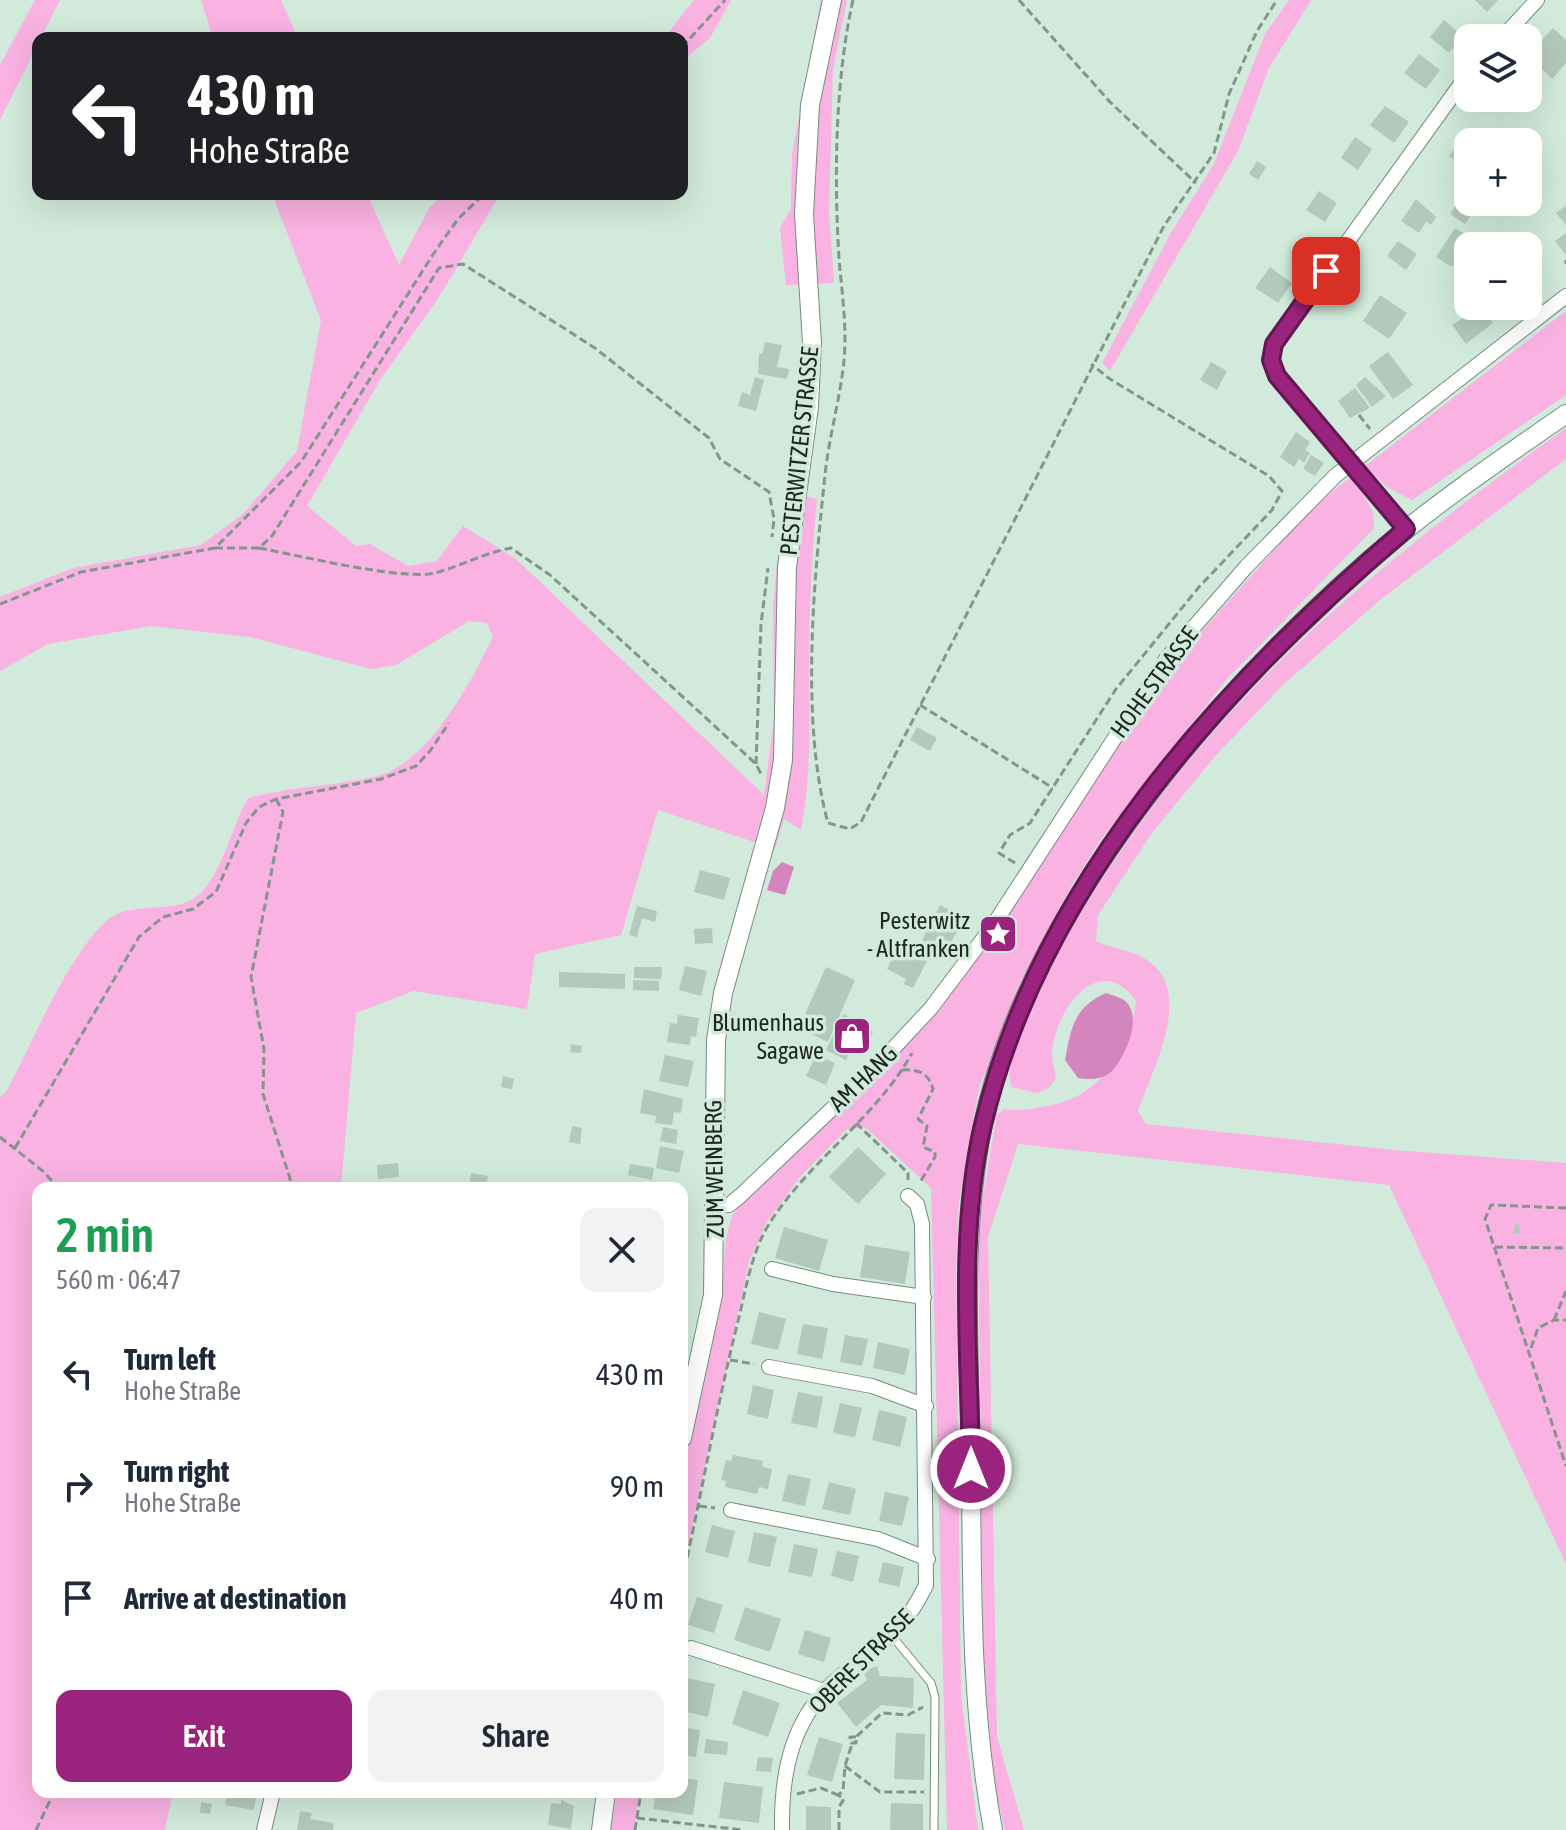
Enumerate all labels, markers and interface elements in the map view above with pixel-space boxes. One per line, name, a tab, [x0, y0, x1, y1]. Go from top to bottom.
map controls	[1454, 24, 1542, 320]
button: layers	[1454, 24, 1542, 112]
text: 430 m	[188, 63, 315, 127]
icon: left	[56, 64, 160, 168]
button: +	[1454, 128, 1542, 216]
text: Hohe Straße	[188, 129, 350, 171]
button: −	[1454, 232, 1542, 320]
pin	[1292, 237, 1360, 305]
icon: arrive	[1304, 249, 1348, 293]
street label: PESTERWITZER STRASSE	[775, 345, 823, 557]
street label: HOHE STRASSE	[1105, 621, 1203, 743]
place label: Pesterwitz - Altfranken	[867, 907, 970, 962]
place icon: Pesterwitz - Altfranken	[977, 913, 1019, 955]
place label: Blumenhaus Sagawe	[712, 1009, 824, 1064]
shop icon: Blumenhaus Sagawe	[831, 1015, 873, 1057]
street label: AM HANG	[824, 1039, 902, 1117]
street label: ZUM WEINBERG	[699, 1100, 729, 1238]
text: 2 min	[56, 1207, 154, 1262]
button: close	[580, 1208, 664, 1292]
text: 560 m · 06:47	[56, 1265, 181, 1295]
text: Turn left	[124, 1342, 216, 1376]
icon: left	[56, 1352, 100, 1396]
text: 430 m	[596, 1357, 664, 1391]
text: Hohe Straße	[124, 1376, 241, 1406]
position arrow	[929, 1427, 1013, 1511]
text: Turn right	[124, 1454, 230, 1488]
icon: right	[56, 1464, 100, 1508]
text: 90 m	[610, 1469, 664, 1503]
text: Hohe Straße	[124, 1488, 241, 1518]
icon: arrive	[56, 1576, 100, 1620]
text: Arrive at destination	[124, 1581, 346, 1615]
text: 40 m	[610, 1581, 664, 1615]
street label: OBERE STRASSE	[803, 1603, 919, 1719]
button: Exit	[56, 1690, 352, 1782]
button: Share	[368, 1690, 664, 1782]

